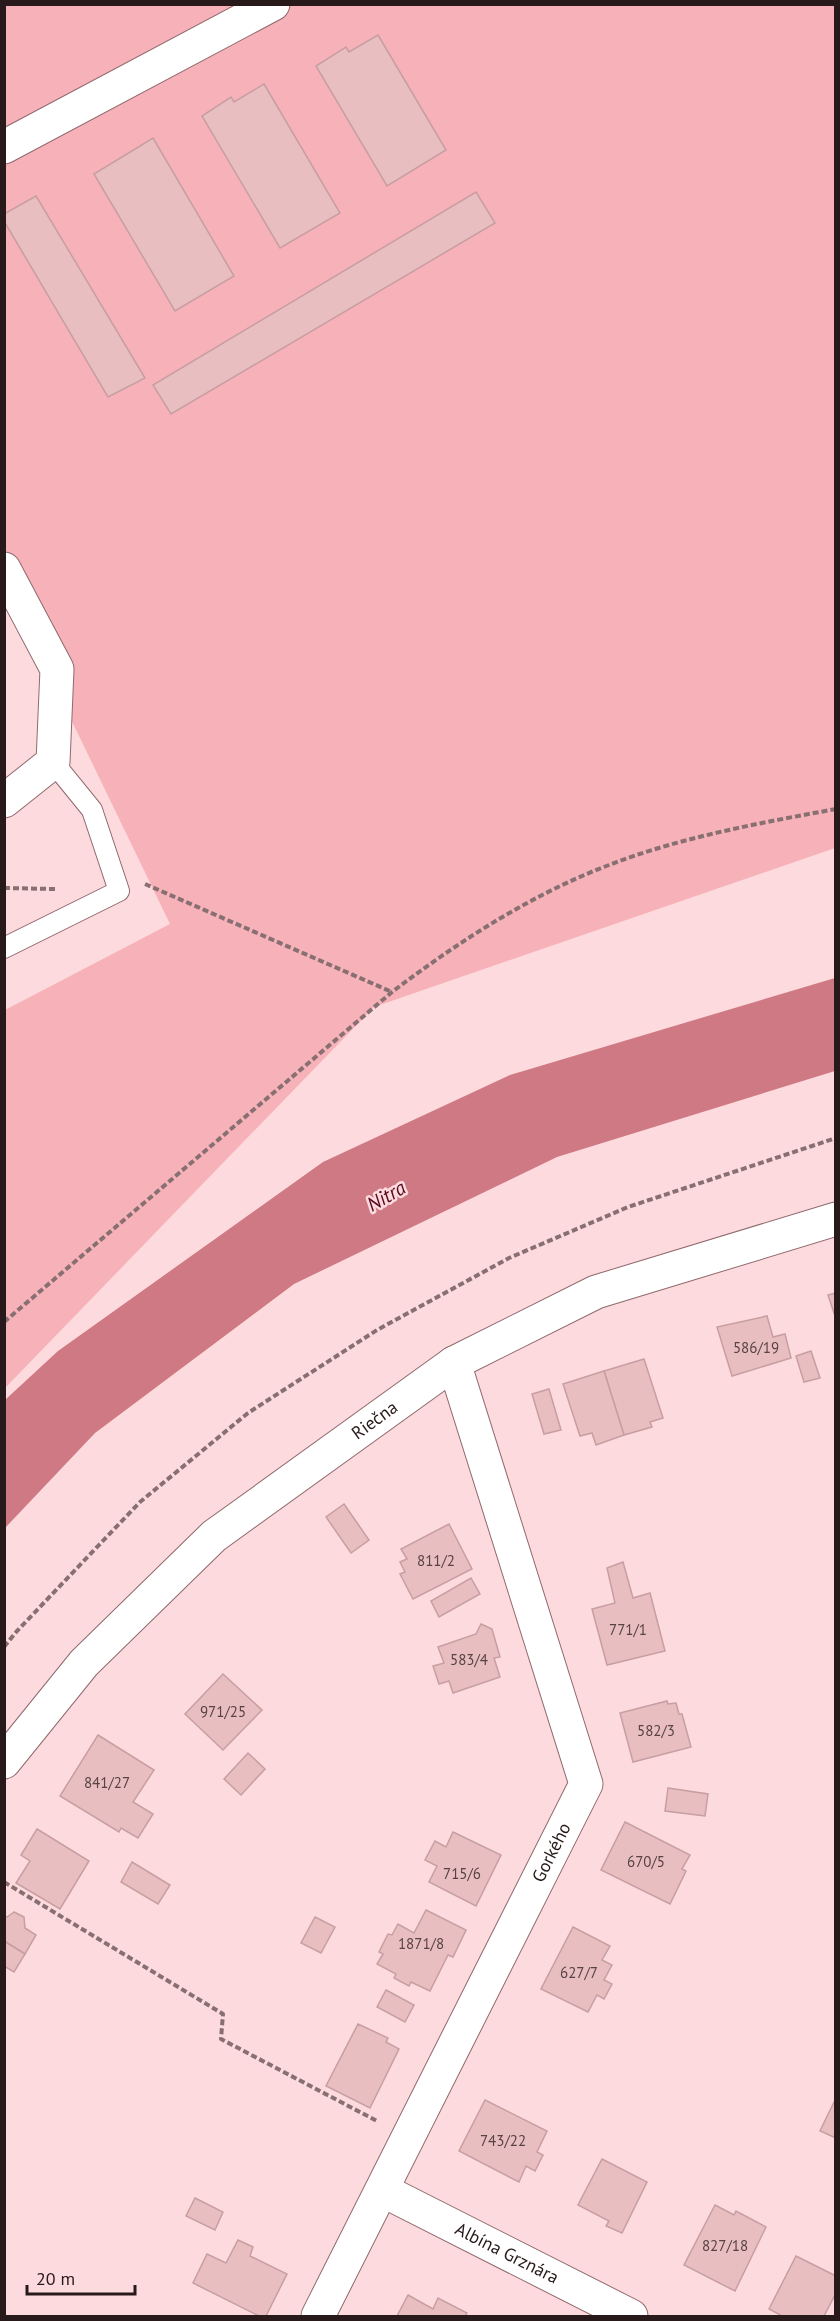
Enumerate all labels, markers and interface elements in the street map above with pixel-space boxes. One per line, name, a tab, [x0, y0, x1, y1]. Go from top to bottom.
water label: Nitra	[362, 1174, 410, 1217]
house number: 586/19	[733, 1338, 779, 1357]
street label: Riečna	[347, 1395, 402, 1444]
house number: 811/2	[417, 1551, 455, 1570]
house number: 771/1	[609, 1620, 647, 1639]
house number: 583/4	[450, 1650, 488, 1669]
house number: 971/25	[200, 1702, 246, 1721]
house number: 582/3	[637, 1721, 675, 1740]
house number: 841/27	[84, 1773, 130, 1792]
street label: Gorkého	[526, 1819, 576, 1886]
house number: 670/5	[627, 1852, 665, 1871]
house number: 715/6	[443, 1864, 481, 1883]
house number: 1871/8	[398, 1934, 444, 1953]
house number: 627/7	[560, 1963, 598, 1982]
house number: 743/22	[480, 2131, 526, 2150]
street label: Albína Grznára	[452, 2217, 563, 2289]
house number: 827/18	[702, 2236, 748, 2255]
scale bar	[27, 2258, 135, 2296]
text: 20 m	[36, 2267, 75, 2290]

